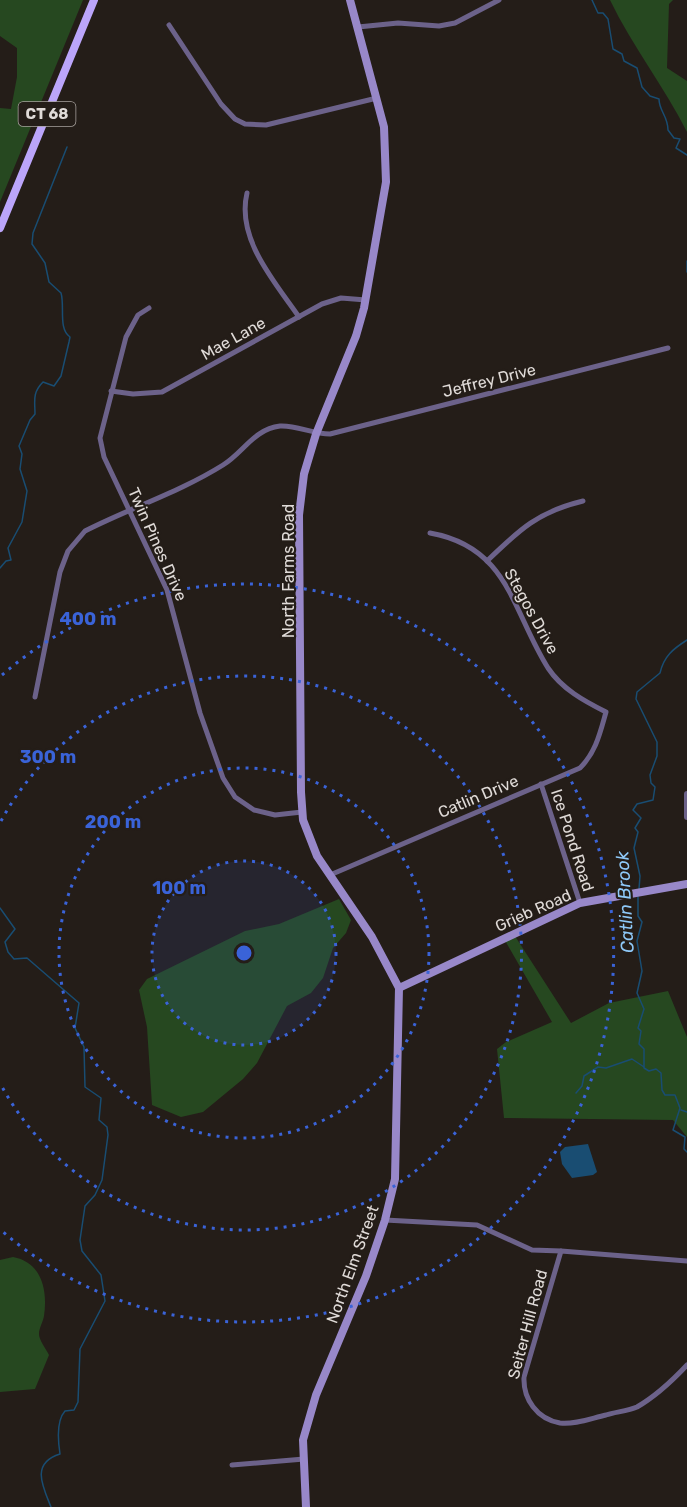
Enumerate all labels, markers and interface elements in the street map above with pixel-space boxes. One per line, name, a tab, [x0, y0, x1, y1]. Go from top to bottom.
road number: CT 68	[18, 102, 76, 126]
street label: Mae Lane	[198, 313, 269, 364]
street label: Jeffrey Drive	[440, 360, 538, 401]
street label: Twin Pines Drive	[124, 485, 191, 604]
street label: North Farms Road	[279, 504, 298, 638]
street label: Stegos Drive	[500, 565, 563, 657]
text: 400 m	[59, 608, 117, 630]
text: 300 m	[20, 746, 76, 768]
street label: Catlin Drive	[435, 771, 521, 822]
street label: Ice Pond Road	[547, 787, 598, 894]
text: 200 m	[85, 811, 141, 833]
water label: Catlin Brook	[611, 850, 639, 954]
text: 100 m	[152, 877, 206, 899]
street label: Grieb Road	[492, 885, 574, 936]
centre of rings	[234, 943, 254, 963]
street label: North Elm Street	[322, 1203, 383, 1326]
street label: Seiter Hill Road	[504, 1267, 551, 1381]

